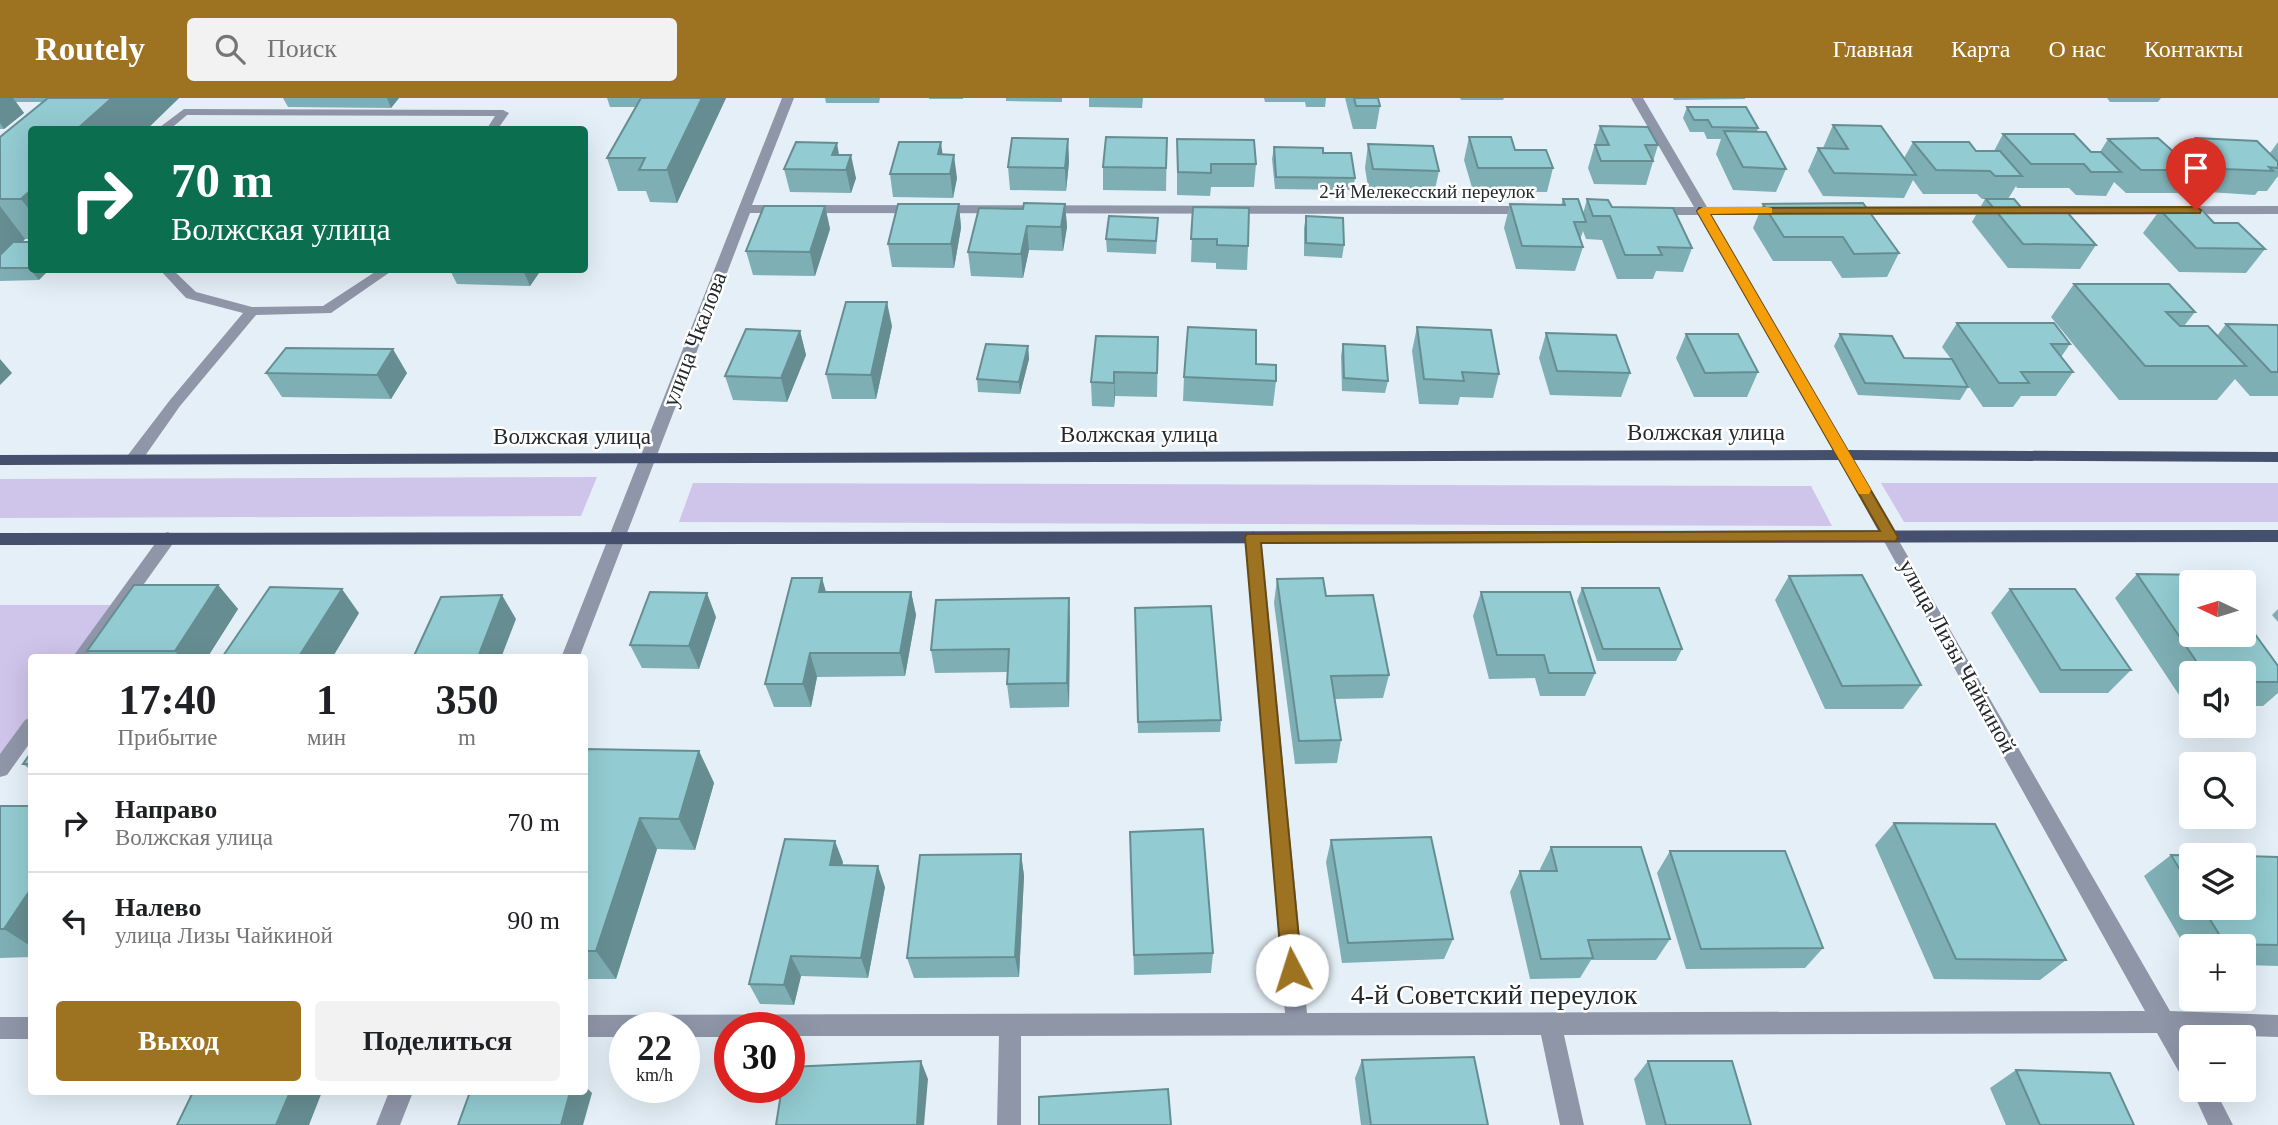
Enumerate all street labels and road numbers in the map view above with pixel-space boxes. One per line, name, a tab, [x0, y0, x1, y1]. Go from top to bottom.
street label: 2-й Мелекесский переулок	[1319, 181, 1536, 202]
street label: улица Чкалова	[657, 268, 732, 410]
street label: Волжская улица	[1627, 420, 1785, 445]
street label: Волжская улица	[1060, 422, 1218, 447]
street label: Волжская улица	[493, 424, 651, 449]
street label: улица Лизы Чайкиной	[1894, 555, 2021, 758]
street label: 4-й Советский переулок	[1351, 979, 1638, 1010]

